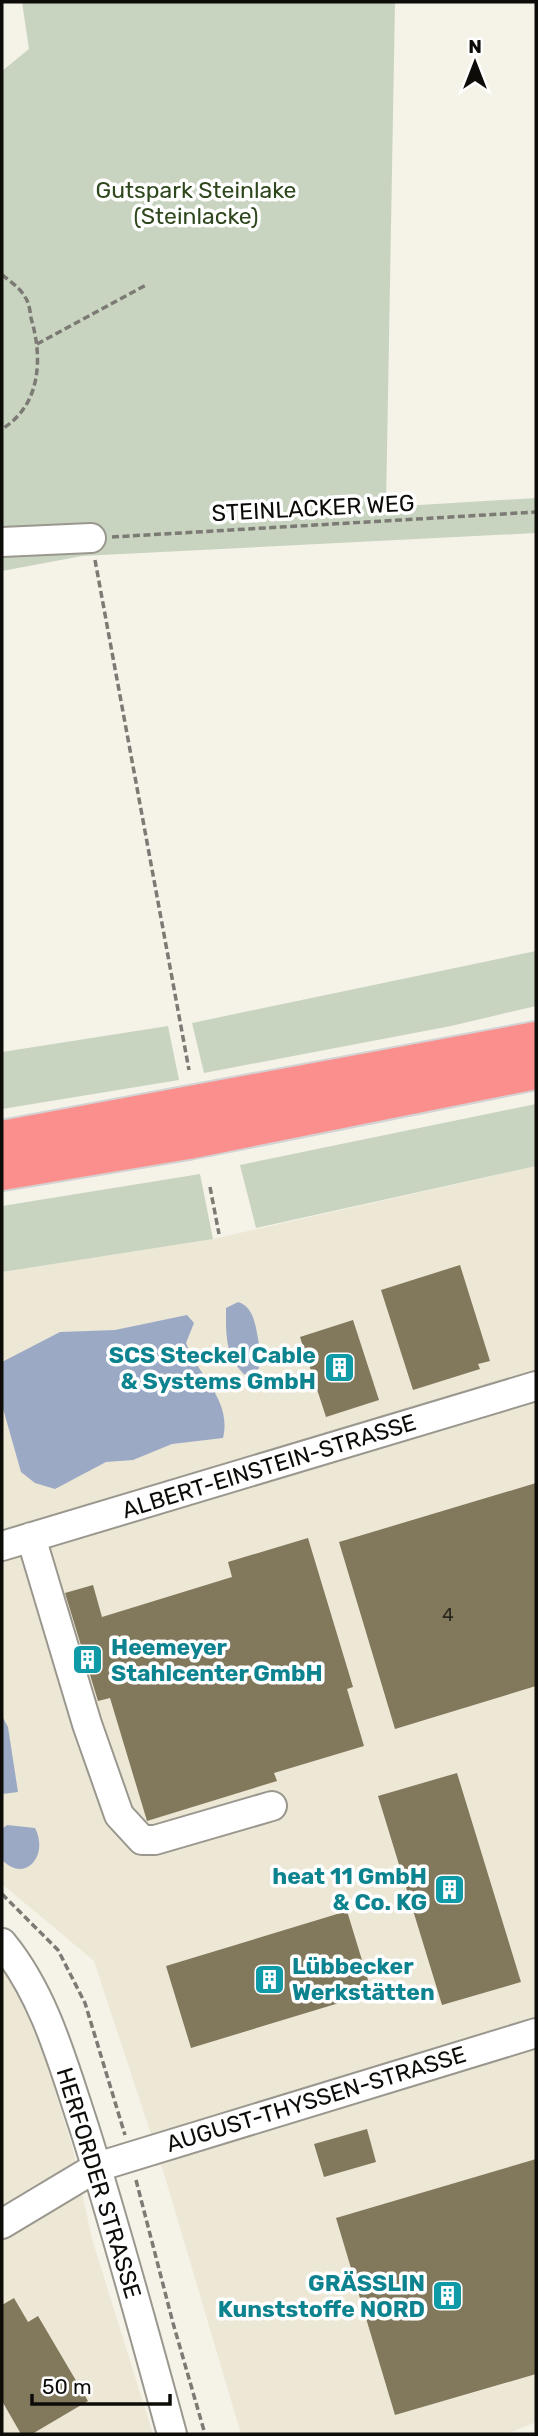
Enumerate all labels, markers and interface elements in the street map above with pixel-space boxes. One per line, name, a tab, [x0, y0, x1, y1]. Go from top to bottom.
north arrow	[440, 28, 510, 98]
text: N	[468, 35, 482, 58]
park label: Gutspark Steinlake (Steinlacke)	[96, 176, 296, 230]
street label: STEINLACKER WEG	[211, 489, 415, 527]
place label: SCS Steckel Cable & Systems GmbH	[109, 1341, 316, 1395]
building icon: SCS Steckel Cable & Systems GmbH	[322, 1351, 356, 1385]
street label: ALBERT-EINSTEIN-STRASSE	[119, 1408, 419, 1524]
house number: 4	[442, 1603, 454, 1626]
place label: Heemeyer Stahlcenter GmbH	[111, 1633, 323, 1687]
building icon: Heemeyer Stahlcenter GmbH	[71, 1643, 105, 1677]
place label: heat 11 GmbH & Co. KG	[272, 1862, 427, 1916]
building icon: heat 11 GmbH & Co. KG	[433, 1872, 467, 1906]
place label: Lübbecker Werkstätten	[292, 1952, 435, 2006]
building icon: Lübbecker Werkstätten	[252, 1962, 286, 1996]
street label: AUGUST-THYSSEN-STRASSE	[163, 2040, 469, 2158]
street label: HERFORDER STRASSE	[51, 2064, 147, 2302]
place label: GRÄSSLIN Kunststoffe NORD	[218, 2269, 425, 2323]
building icon: GRÄSSLIN Kunststoffe NORD	[431, 2279, 465, 2313]
scale bar	[32, 2362, 170, 2406]
text: 50 m	[42, 2374, 92, 2399]

